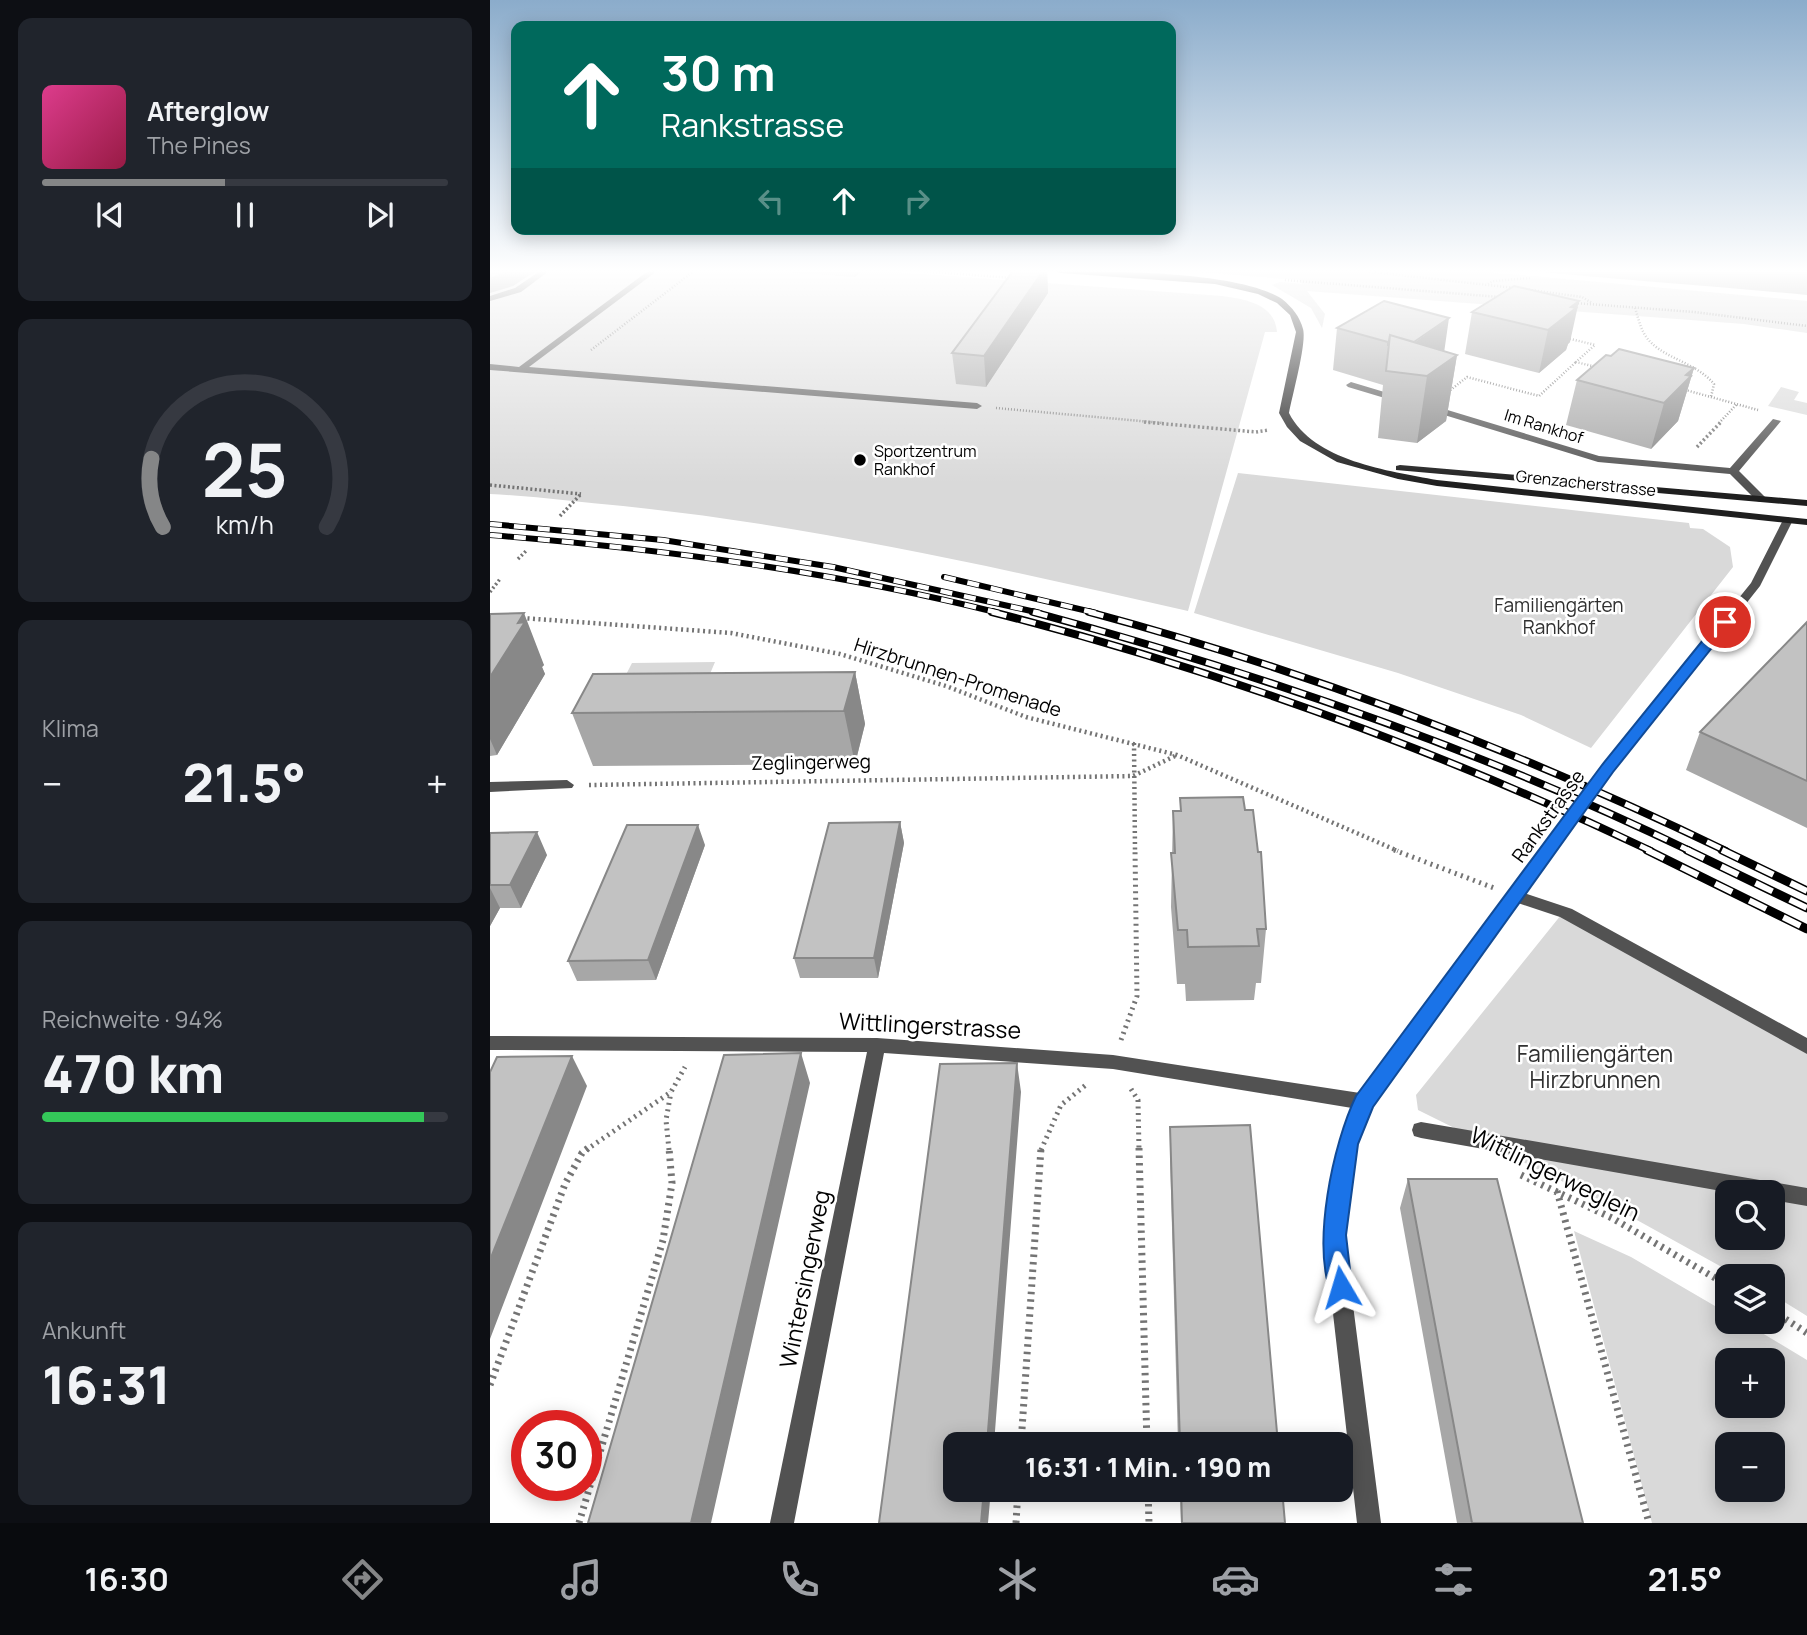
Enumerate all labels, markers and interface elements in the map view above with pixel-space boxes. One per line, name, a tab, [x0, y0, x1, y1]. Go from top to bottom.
text: 30 m	[661, 39, 776, 106]
icon: ahead	[546, 49, 637, 140]
text: Afterglow	[147, 93, 269, 129]
text: Rankstrasse	[661, 103, 844, 147]
text: The Pines	[147, 129, 251, 161]
icon: left	[752, 182, 790, 220]
icon: ahead	[825, 182, 863, 220]
icon: right	[898, 182, 936, 220]
icon: previous	[91, 196, 129, 234]
icon: pause	[226, 196, 264, 234]
icon: next	[361, 196, 399, 234]
street label: Im Rankhof	[1502, 404, 1587, 449]
text: 25	[202, 419, 288, 519]
place label: Sportzentrum Rankhof	[874, 440, 977, 480]
marker: Sportzentrum Rankhof	[852, 452, 868, 468]
street label: Grenzacherstrasse	[1515, 465, 1657, 501]
text: km/h	[216, 506, 274, 541]
park label: Familiengärten Rankhof	[1494, 592, 1624, 640]
pin	[1695, 592, 1755, 652]
icon: arrive	[1706, 603, 1744, 641]
street label: Hirzbrunnen-Promenade	[851, 631, 1065, 723]
text: Klima	[42, 712, 99, 744]
text: 21.5°	[183, 747, 306, 818]
street label: Zeglingerweg	[751, 748, 871, 776]
text: −	[42, 757, 63, 809]
text: +	[426, 757, 448, 809]
street label: Rankstrasse	[1506, 764, 1590, 868]
text: Reichweite · 94%	[42, 1003, 223, 1035]
street label: Wittlingerstrasse	[838, 1004, 1022, 1046]
park label: Familiengärten Hirzbrunnen	[1517, 1037, 1673, 1095]
text: 470 km	[42, 1038, 224, 1109]
street label: Wittlingerweglein	[1465, 1118, 1646, 1228]
map controls	[1715, 1180, 1785, 1502]
button: search	[1715, 1180, 1785, 1250]
street label: Wintersingerweg	[771, 1187, 837, 1371]
position arrow	[1304, 1250, 1378, 1324]
button: layers	[1715, 1264, 1785, 1334]
text: Ankunft	[42, 1314, 126, 1346]
button: +	[1715, 1348, 1785, 1418]
text: 16:31	[42, 1349, 171, 1420]
speed limit sign: 30	[511, 1410, 602, 1501]
button: −	[1715, 1432, 1785, 1502]
text: 16:31 · 1 Min. · 190 m	[1025, 1449, 1271, 1485]
icon: directions	[338, 1555, 387, 1604]
icon: music	[557, 1555, 606, 1604]
icon: phone	[775, 1555, 824, 1604]
icon: climate	[993, 1555, 1042, 1604]
icon: car	[1211, 1555, 1260, 1604]
icon: filters	[1429, 1555, 1478, 1604]
text: 16:30	[85, 1557, 169, 1601]
text: 21.5°	[1648, 1557, 1722, 1601]

